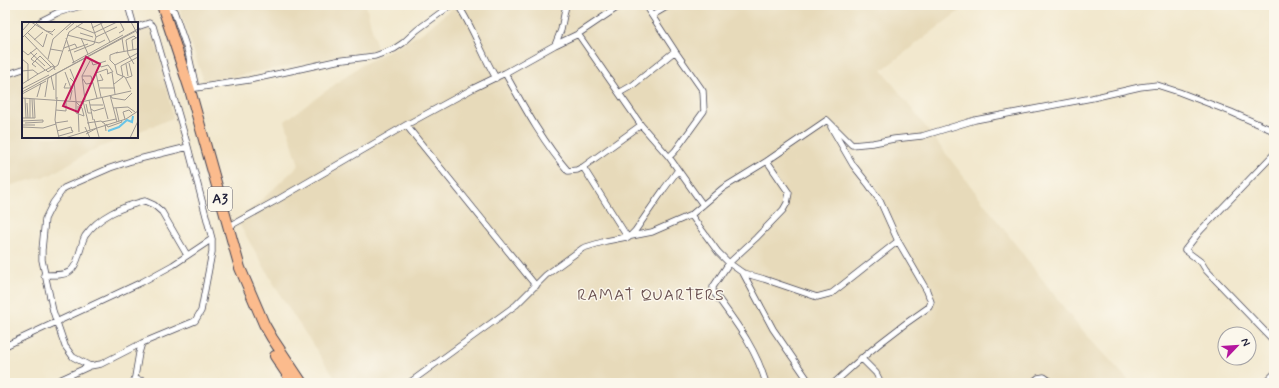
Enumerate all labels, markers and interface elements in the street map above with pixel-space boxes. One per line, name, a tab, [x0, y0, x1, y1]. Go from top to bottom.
inset map	[22, 22, 138, 138]
road number: A3	[208, 187, 232, 211]
district label: RAMAT QUARTERS	[577, 285, 725, 306]
north arrow	[1217, 326, 1257, 366]
text: N	[1237, 336, 1253, 348]

